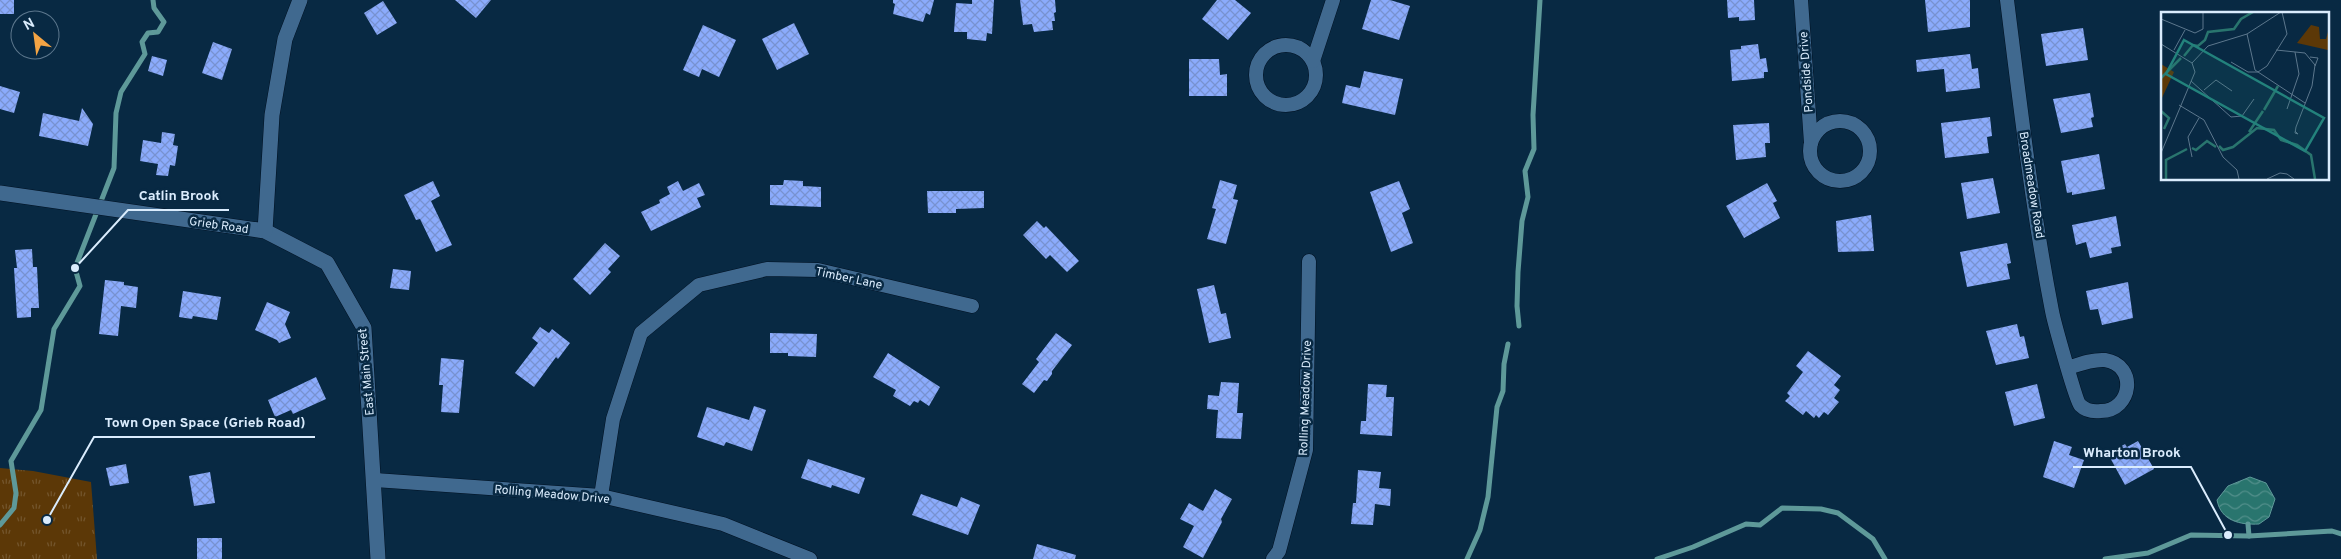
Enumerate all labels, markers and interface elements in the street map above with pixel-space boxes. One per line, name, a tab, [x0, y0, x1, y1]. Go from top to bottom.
north arrow	[10, 10, 60, 60]
inset map	[2161, 12, 2328, 180]
text: N	[21, 15, 38, 35]
street label: Pondside Drive	[1796, 31, 1818, 113]
street label: Broadmeadow Road	[2015, 131, 2047, 240]
callout: Catlin Brook	[128, 181, 229, 210]
text: Catlin Brook	[139, 188, 219, 205]
street label: Grieb Road	[188, 214, 250, 238]
street label: Timber Lane	[814, 264, 884, 294]
street label: East Main Street	[355, 328, 379, 416]
street label: Rolling Meadow Drive	[1296, 340, 1316, 456]
callout: Town Open Space (Grieb Road)	[94, 408, 315, 437]
text: Town Open Space (Grieb Road)	[105, 415, 305, 432]
callout: Wharton Brook	[2073, 438, 2191, 467]
text: Wharton Brook	[2083, 445, 2181, 462]
street label: Rolling Meadow Drive	[493, 482, 610, 508]

